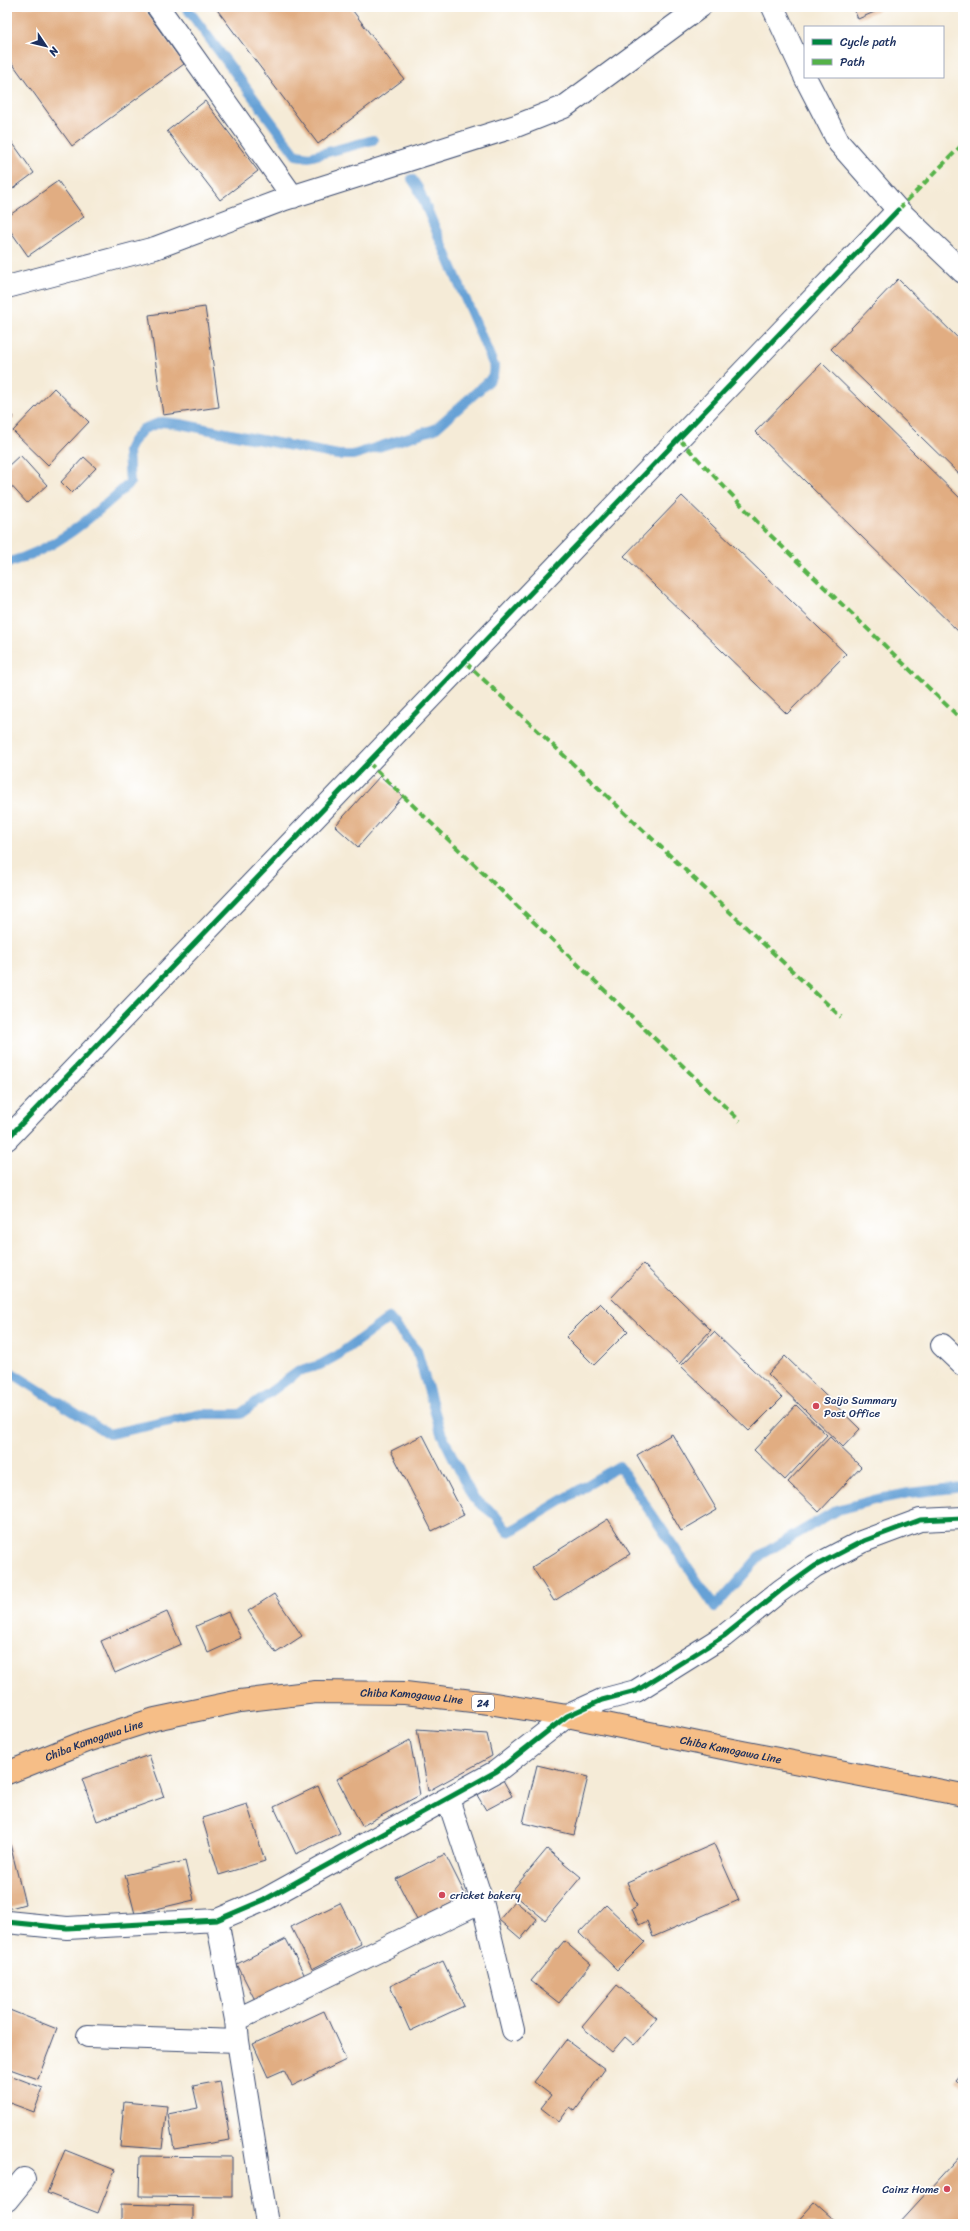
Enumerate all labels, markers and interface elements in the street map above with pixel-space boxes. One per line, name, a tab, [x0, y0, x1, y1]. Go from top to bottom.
north arrow	[26, 26, 66, 66]
legend	[804, 26, 944, 78]
text: Cycle path	[840, 31, 896, 53]
text: N	[44, 42, 64, 60]
text: Path	[840, 51, 865, 73]
place label: Saijo Summary Post Office	[824, 1391, 897, 1423]
marker: Saijo Summary Post Office	[811, 1401, 821, 1411]
street label: Chiba Kamogawa Line	[360, 1683, 465, 1710]
road number: 24	[472, 1695, 494, 1711]
street label: Chiba Kamogawa Line	[42, 1714, 146, 1767]
street label: Chiba Kamogawa Line	[678, 1731, 784, 1770]
place label: cricket bakery	[450, 1886, 521, 1905]
marker: cricket bakery	[437, 1890, 447, 1900]
place label: Cainz Home	[882, 2180, 939, 2199]
marker: Cainz Home	[942, 2184, 952, 2194]

